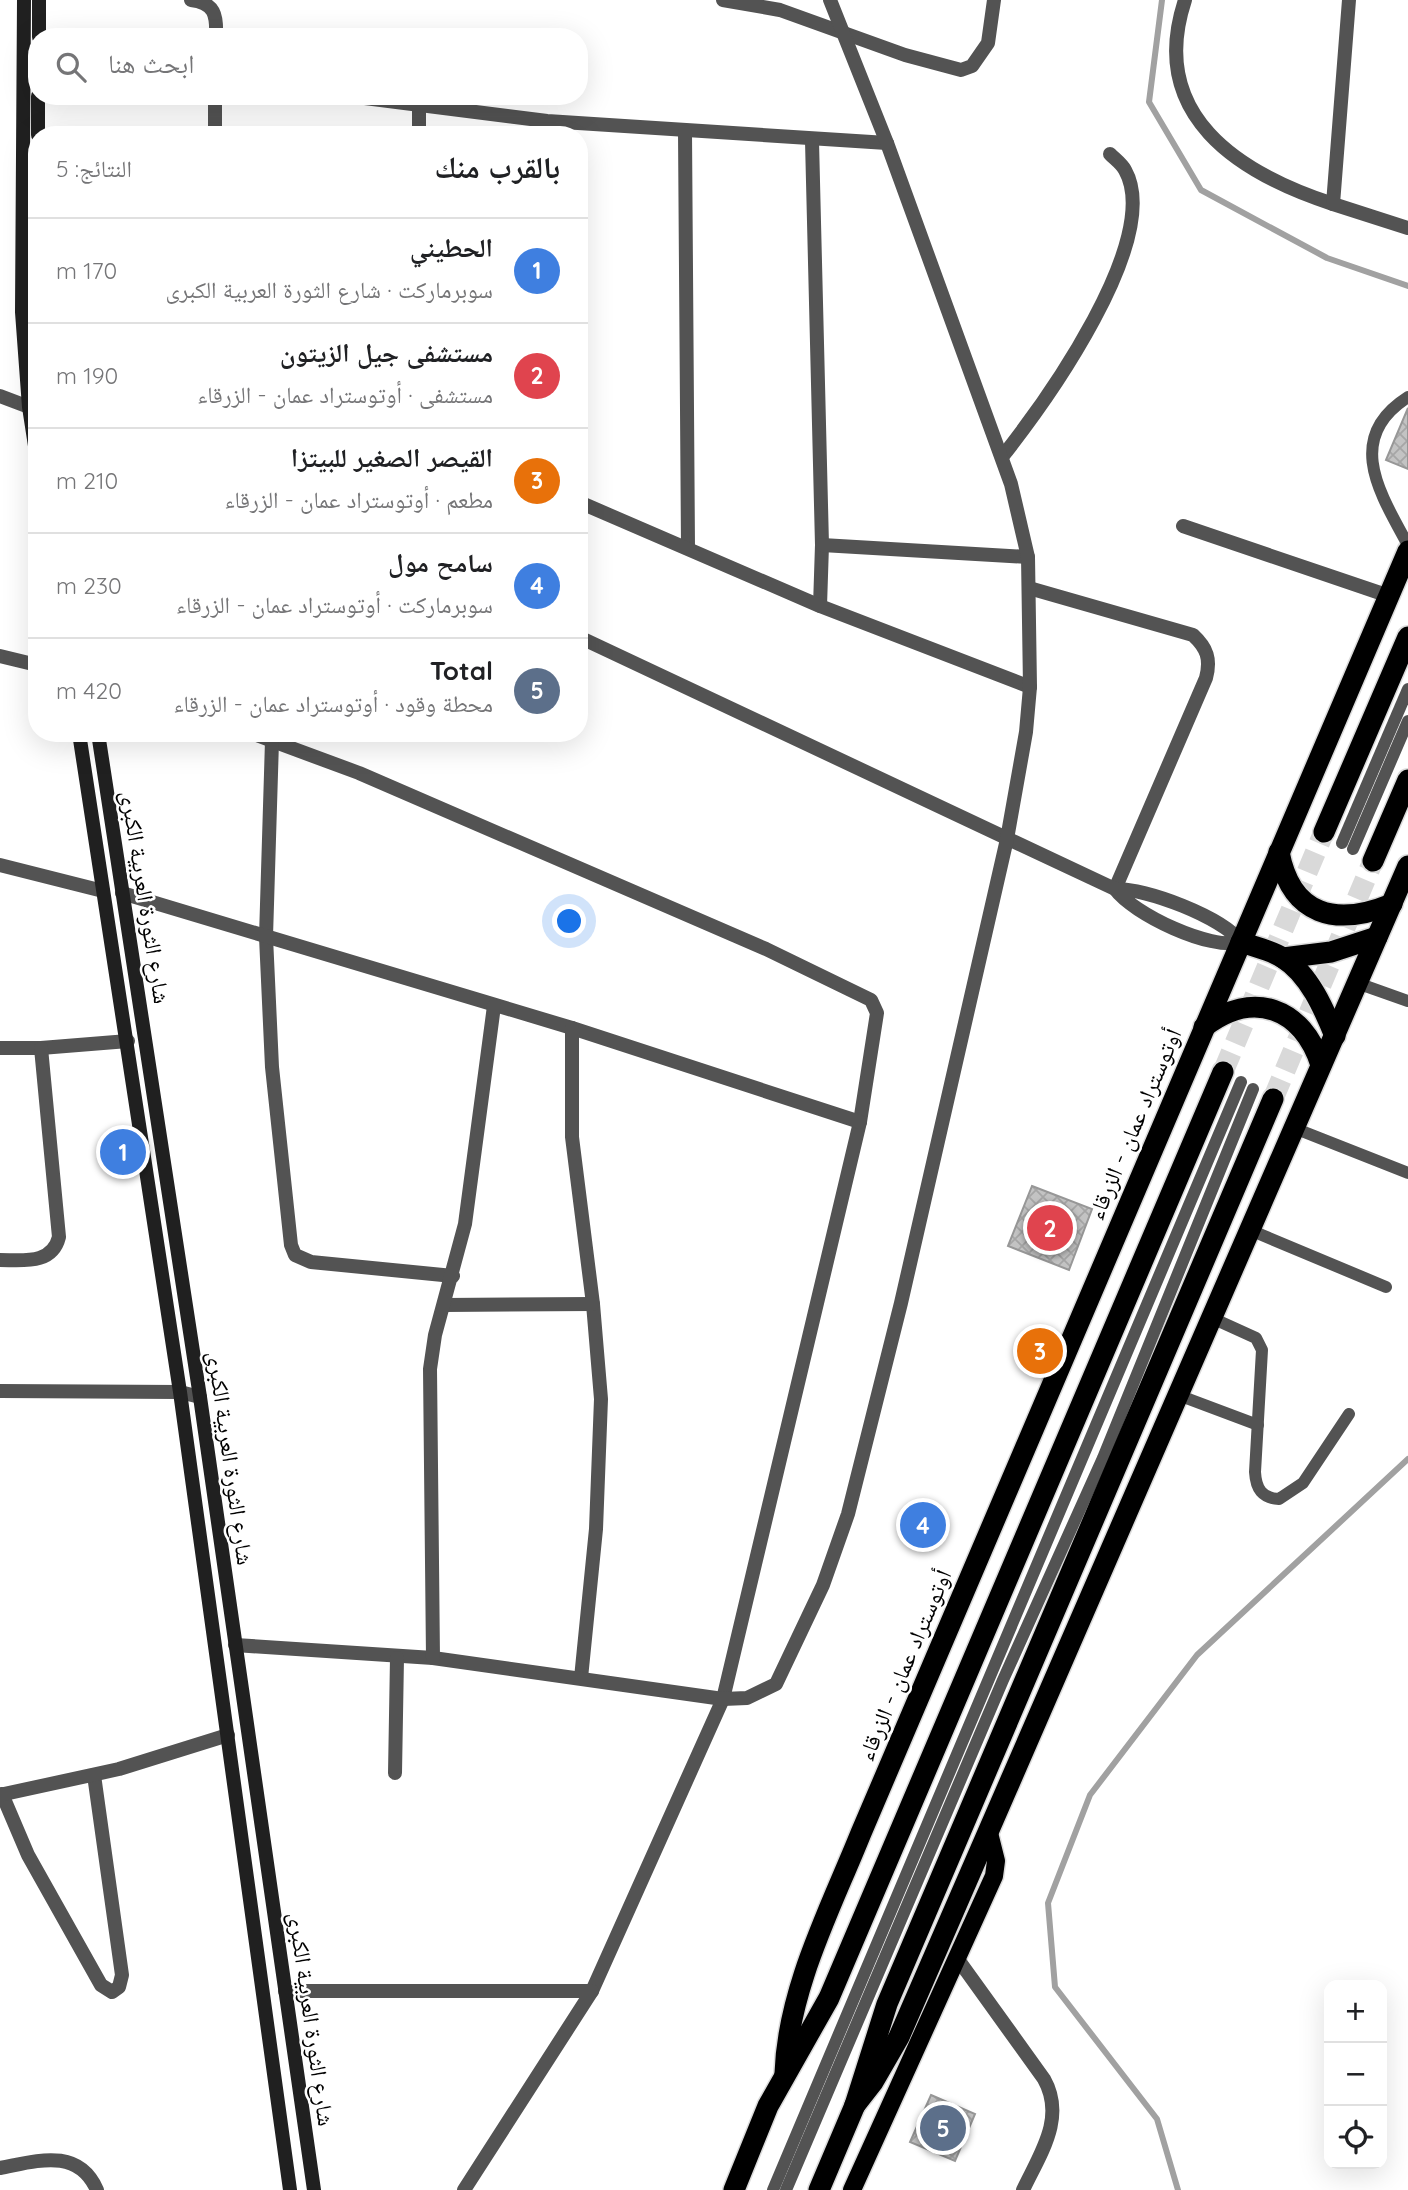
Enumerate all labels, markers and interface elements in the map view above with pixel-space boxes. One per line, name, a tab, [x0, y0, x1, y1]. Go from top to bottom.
search box	[28, 28, 588, 105]
text: ابحث هنا	[108, 47, 194, 80]
icon: search	[52, 48, 90, 86]
text: بالقرب منك	[435, 148, 560, 186]
text: النتائج: 5	[56, 154, 132, 183]
text: الحطيني	[410, 231, 493, 264]
text: 170 m	[56, 256, 117, 285]
text: 1	[533, 256, 541, 285]
text: سوبرماركت · شارع الثورة العربية الكبرى	[165, 275, 493, 304]
text: مستشفى جيل الزيتون	[280, 336, 493, 369]
text: 190 m	[56, 361, 118, 390]
text: 2	[530, 361, 544, 390]
text: مستشفى · أوتوستراد عمان - الزرقاء	[197, 380, 493, 409]
text: القيصر الصغير للبيتزا	[291, 441, 493, 474]
text: 210 m	[56, 466, 118, 495]
text: 3	[531, 466, 543, 495]
text: مطعم · أوتوستراد عمان - الزرقاء	[224, 485, 493, 514]
text: سامح مول	[388, 546, 493, 579]
text: 230 m	[56, 571, 122, 600]
text: 4	[530, 571, 544, 600]
text: سوبرماركت · أوتوستراد عمان - الزرقاء	[176, 590, 493, 619]
text: Total	[430, 654, 493, 687]
text: 420 m	[56, 676, 122, 705]
text: 5	[530, 676, 544, 705]
text: محطة وقود · أوتوستراد عمان - الزرقاء	[173, 689, 493, 718]
street label: شارع الثورة العربية الكبرى	[114, 788, 177, 1006]
your location	[552, 904, 586, 938]
street label: أوتوستراد عمان - الزرقاء	[1081, 1024, 1187, 1224]
pin: 1	[100, 1126, 146, 1178]
pin: 2	[1027, 1202, 1073, 1254]
pin: 3	[1017, 1325, 1063, 1377]
street label: شارع الثورة العربية الكبرى	[201, 1349, 260, 1567]
pin: 4	[900, 1499, 946, 1551]
street label: أوتوستراد عمان - الزرقاء	[851, 1565, 957, 1765]
street label: شارع الثورة العربية الكبرى	[282, 1910, 341, 2128]
map controls	[1324, 1980, 1387, 2169]
button: +	[1324, 1980, 1387, 2043]
button: −	[1324, 2043, 1387, 2106]
pin: 5	[920, 2102, 966, 2154]
button: locate	[1324, 2106, 1387, 2169]

